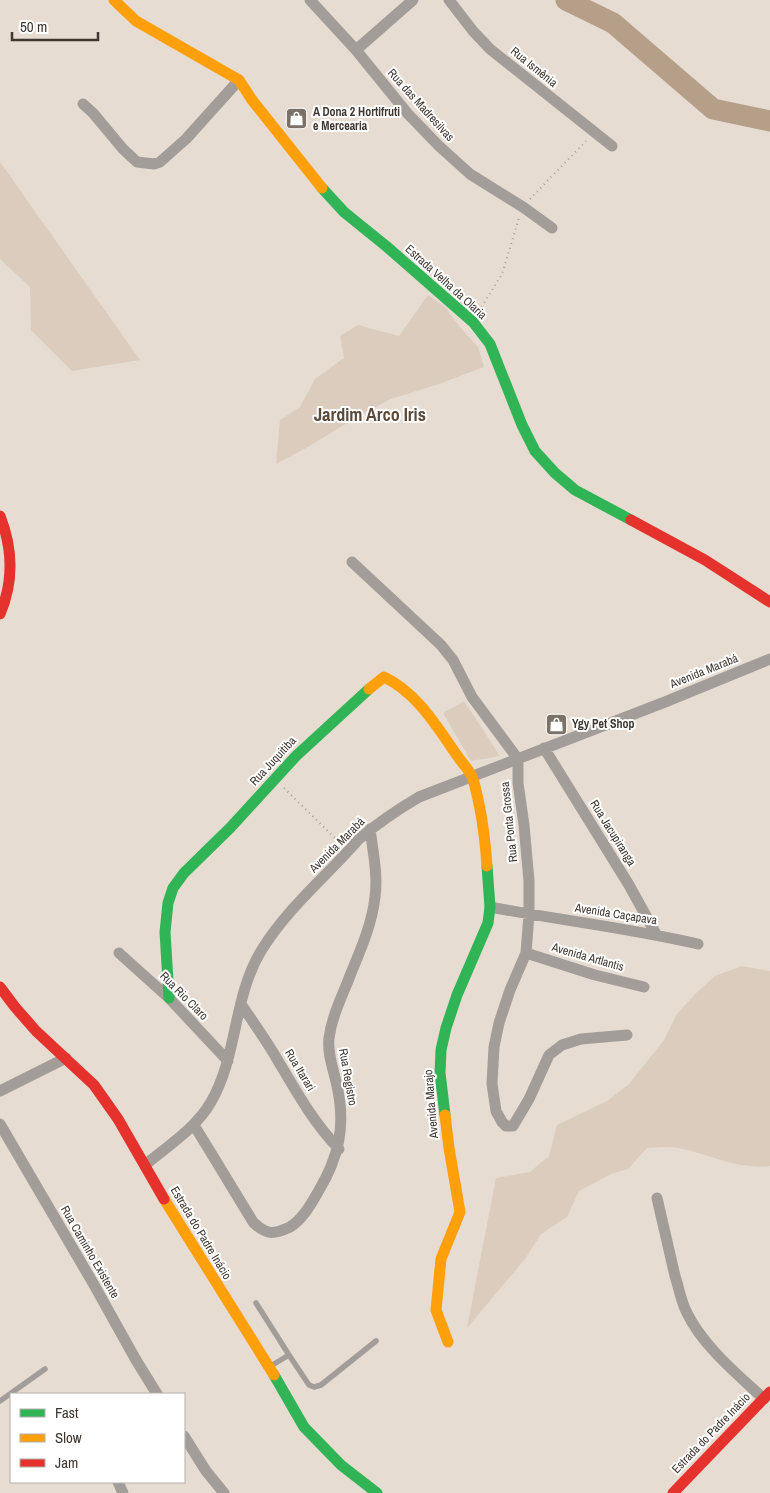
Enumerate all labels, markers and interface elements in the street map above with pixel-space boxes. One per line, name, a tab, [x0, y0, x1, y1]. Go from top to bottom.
scale bar	[12, 10, 99, 42]
text: 50 m	[20, 16, 47, 37]
street label: Rua Ismênia	[507, 43, 561, 91]
street label: Rua das Madresilvas	[384, 65, 458, 145]
place label: A Dona 2 Hortifruti e Mercearia	[313, 104, 400, 134]
shop icon: A Dona 2 Hortifruti e Mercearia	[285, 107, 309, 131]
street label: Estrada Velha da Olaria	[402, 241, 491, 323]
district label: Jardim Arco Iris	[314, 402, 426, 427]
street label: Avenida Marabá	[667, 650, 741, 692]
shop icon: Ygy Pet Shop	[544, 712, 568, 736]
place label: Ygy Pet Shop	[572, 716, 635, 732]
street label: Rua Juquitiba	[246, 733, 300, 789]
street label: Rua Ponta Grossa	[497, 780, 521, 863]
street label: Rua Jacupiranga	[586, 797, 640, 869]
street label: Avenida Marabá	[305, 814, 368, 877]
street label: Avenida Caçapava	[573, 899, 659, 928]
street label: Avenida Artlantis	[549, 939, 626, 975]
street label: Rua Rio Claro	[156, 968, 212, 1024]
street label: Rua Itarari	[281, 1046, 319, 1094]
street label: Rua Registro	[335, 1047, 361, 1107]
street label: Avenida Marajo	[420, 1069, 442, 1140]
street label: Estrada do Padre Inácio	[167, 1183, 235, 1283]
street label: Rua Caminho Existente	[57, 1203, 123, 1301]
street label: Estrada do Padre Inácio	[668, 1389, 754, 1477]
legend	[10, 1393, 185, 1483]
text: Fast	[55, 1402, 79, 1423]
text: Slow	[55, 1427, 82, 1448]
text: Jam	[55, 1452, 78, 1473]

